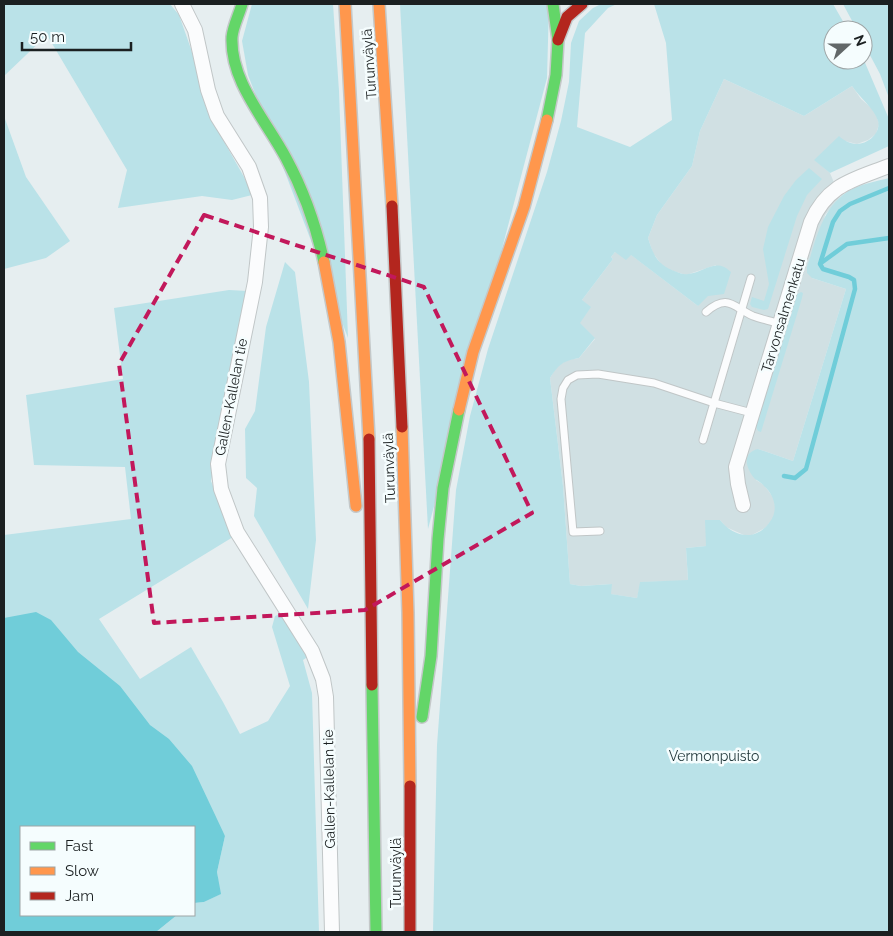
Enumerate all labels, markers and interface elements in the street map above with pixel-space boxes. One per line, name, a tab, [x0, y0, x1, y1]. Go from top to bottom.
scale bar	[22, 20, 131, 52]
north arrow	[823, 20, 873, 70]
text: 50 m	[30, 28, 65, 46]
street label: Turunväylä	[359, 28, 379, 100]
text: N	[851, 32, 870, 48]
street label: Tarvonsalmenkatu	[758, 256, 808, 374]
street label: Gallen-Kallelan tie	[212, 337, 250, 457]
street label: Turunväylä	[380, 432, 398, 504]
street label: Gallen-Kallelan tie	[320, 729, 338, 849]
park label: Vermonpuisto	[669, 748, 759, 764]
legend	[20, 826, 195, 916]
text: Fast	[65, 837, 93, 855]
street label: Turunväylä	[388, 838, 404, 908]
text: Slow	[65, 862, 99, 880]
text: Jam	[65, 887, 94, 905]

